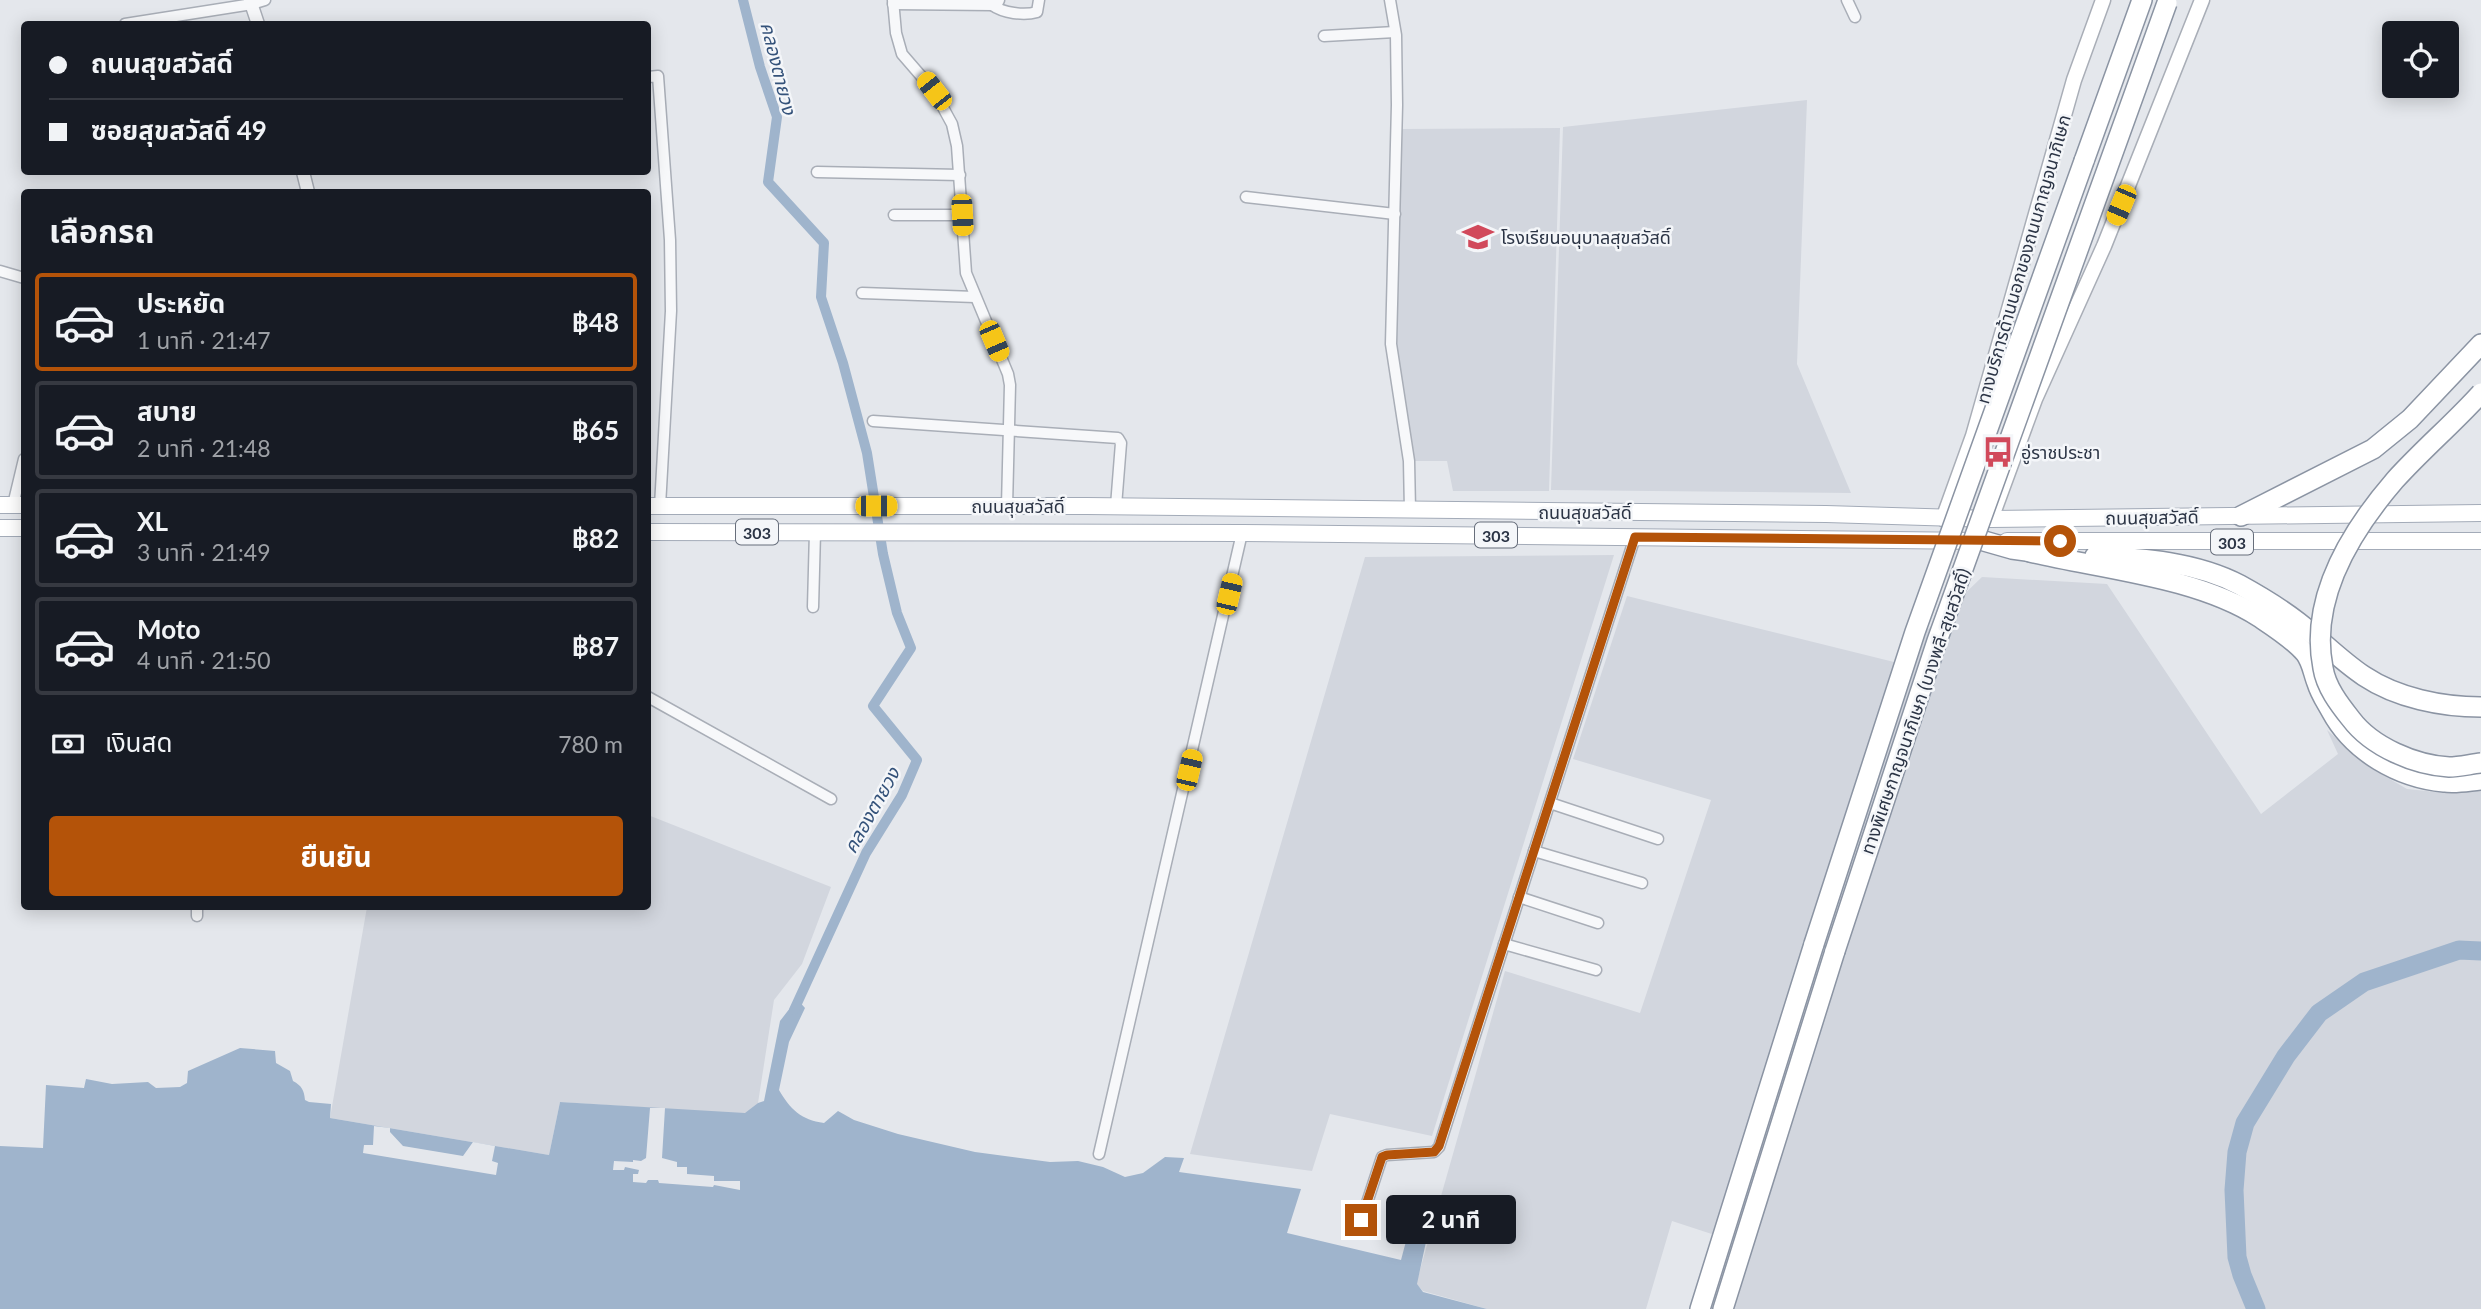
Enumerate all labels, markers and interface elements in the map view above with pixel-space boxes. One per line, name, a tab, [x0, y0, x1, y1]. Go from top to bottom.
water label: คลองตายวง	[756, 19, 802, 117]
map controls	[2382, 21, 2459, 98]
button: locate	[2382, 21, 2459, 98]
text: ถนนสุขสวัสดิ์	[91, 47, 233, 79]
car	[913, 68, 956, 114]
street label: ทางบริการด้านนอกของถนนกาญจนาภิเษก	[1971, 112, 2075, 406]
text: ซอยสุขสวัสดิ์ 49	[91, 114, 267, 146]
car	[2104, 182, 2139, 228]
car	[951, 193, 974, 237]
text: เลือกรถ	[49, 211, 154, 250]
school or university icon: โรงเรียนอนุบาลสุขสวัสดิ์	[1461, 220, 1495, 254]
place label: โรงเรียนอนุบาลสุขสวัสดิ์	[1501, 226, 1671, 249]
text: ประหยัด	[137, 287, 225, 319]
icon: car	[53, 291, 116, 354]
text: ฿48	[571, 306, 619, 338]
car	[977, 318, 1012, 364]
text: 1 นาที · 21:47	[137, 326, 271, 354]
text: สบาย	[137, 395, 197, 427]
icon: car	[53, 399, 116, 462]
text: ฿65	[571, 414, 619, 446]
text: 2 นาที · 21:48	[137, 434, 271, 462]
bus stop icon: อู่ราชประชา	[1981, 435, 2015, 469]
place label: อู่ราชประชา	[2021, 441, 2100, 465]
street label: ถนนสุขสวัสดิ์	[971, 495, 1065, 518]
car	[856, 496, 898, 517]
street label: ถนนสุขสวัสดิ์	[1538, 501, 1632, 524]
text: XL	[137, 505, 168, 537]
street label: ถนนสุขสวัสดิ์	[2105, 505, 2199, 530]
icon: car	[53, 507, 116, 570]
road number: 303	[736, 520, 778, 544]
text: ฿82	[571, 522, 619, 554]
road number: 303	[1475, 522, 1517, 548]
route start	[2044, 525, 2076, 557]
road number: 303	[2211, 530, 2253, 554]
text: 3 นาที · 21:49	[137, 538, 271, 566]
street label: ทางพิเศษกาญจนาภิเษก (บางพลี-สุขสวัสดิ์)	[1856, 565, 1975, 857]
car	[1215, 571, 1244, 617]
text: Moto	[137, 613, 200, 645]
icon: car	[53, 615, 116, 678]
text: ฿87	[571, 630, 619, 662]
text: 4 นาที · 21:50	[137, 646, 271, 674]
icon: cash	[49, 725, 87, 763]
text: เงินสด	[105, 726, 172, 758]
text: 780 m	[558, 730, 623, 758]
car	[1175, 747, 1204, 793]
water label: คลองตายวง	[838, 763, 904, 857]
button: ยืนยัน	[49, 816, 623, 896]
callout: 2 นาที	[1386, 1196, 1515, 1244]
route end	[1345, 1204, 1377, 1236]
text: 2 นาที	[1422, 1205, 1480, 1233]

